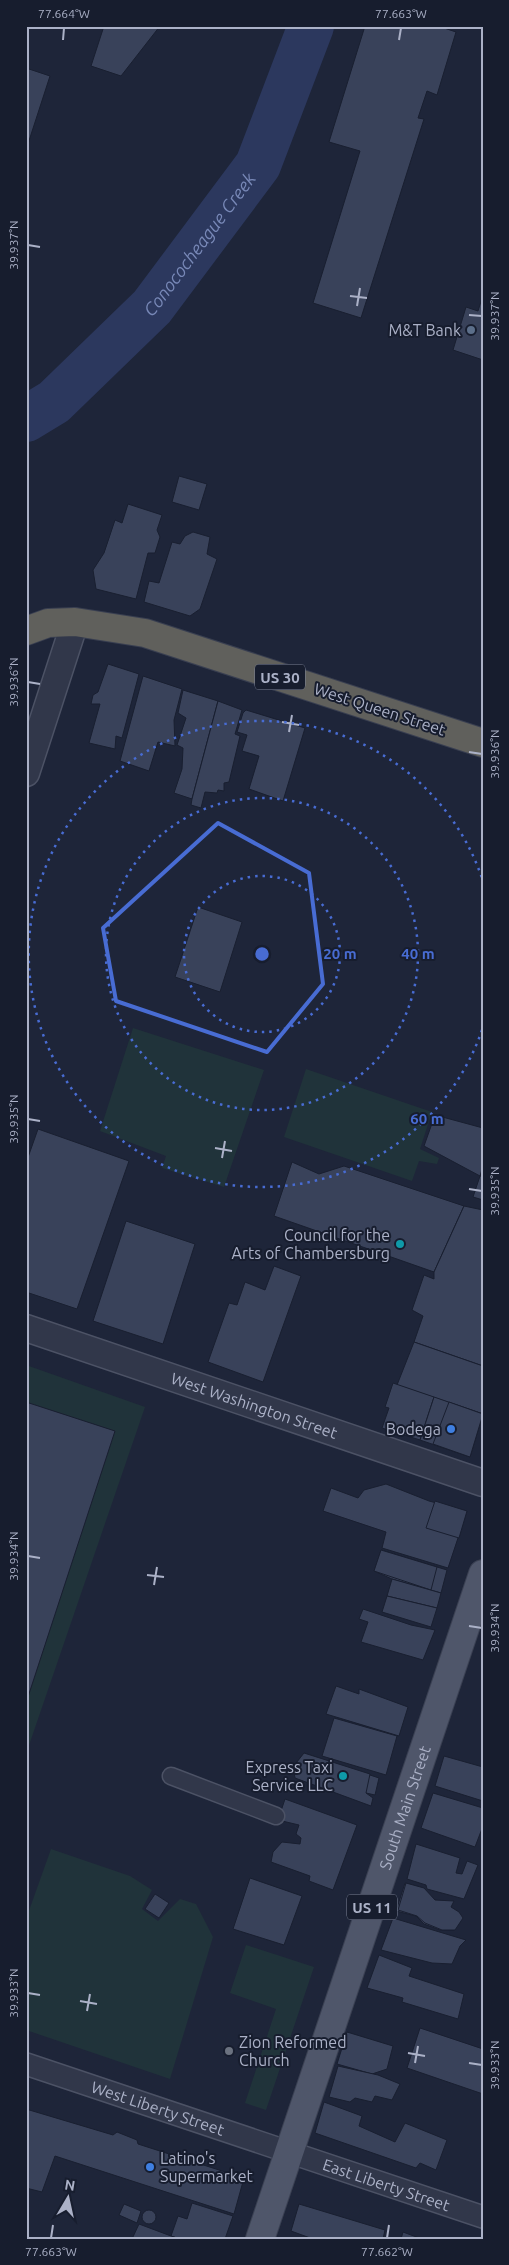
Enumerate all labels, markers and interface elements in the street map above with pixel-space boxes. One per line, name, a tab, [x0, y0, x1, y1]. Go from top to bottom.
text: 77.664°W	[38, 7, 90, 20]
text: 77.663°W	[375, 7, 427, 20]
water label: Conococheague Creek	[139, 168, 260, 320]
text: 39.937°N	[7, 220, 20, 270]
text: 39.937°N	[488, 291, 501, 341]
place label: M&T Bank	[388, 321, 461, 339]
marker: M&T Bank	[465, 324, 477, 336]
text: 39.936°N	[7, 657, 20, 707]
road number: US 30	[255, 664, 305, 690]
street label: West Queen Street	[312, 679, 449, 739]
text: 39.936°N	[488, 729, 501, 779]
centre of rings	[253, 945, 271, 963]
text: 20 m	[323, 945, 357, 962]
text: 40 m	[401, 945, 435, 962]
text: 39.935°N	[7, 1094, 20, 1144]
text: 60 m	[410, 1110, 444, 1127]
text: 39.935°N	[488, 1166, 501, 1216]
place label: Council for the Arts of Chambersburg	[232, 1226, 390, 1262]
marker: Council for the Arts of Chambersburg	[394, 1238, 406, 1250]
street label: West Washington Street	[169, 1369, 340, 1442]
place label: Bodega	[386, 1420, 441, 1438]
marker: Bodega	[445, 1423, 457, 1435]
text: 39.934°N	[7, 1531, 20, 1581]
text: 39.934°N	[488, 1603, 501, 1653]
street label: South Main Street	[376, 1743, 434, 1872]
place label: Express Taxi Service LLC	[246, 1758, 333, 1794]
marker: Express Taxi Service LLC	[337, 1770, 349, 1782]
road number: US 11	[347, 1894, 397, 1920]
text: 39.933°N	[7, 1968, 20, 2018]
place label: Zion Reformed Church	[239, 2033, 347, 2069]
text: 39.933°N	[488, 2040, 501, 2090]
marker: Zion Reformed Church	[223, 2045, 235, 2057]
street label: West Liberty Street	[89, 2078, 227, 2139]
place label: Latino's Supermarket	[160, 2149, 254, 2185]
street label: East Liberty Street	[320, 2155, 453, 2214]
marker: Latino's Supermarket	[144, 2161, 156, 2173]
north arrow	[42, 2172, 92, 2222]
text: N	[64, 2176, 76, 2194]
text: 77.663°W	[25, 2245, 77, 2258]
text: 77.662°W	[361, 2245, 413, 2258]

